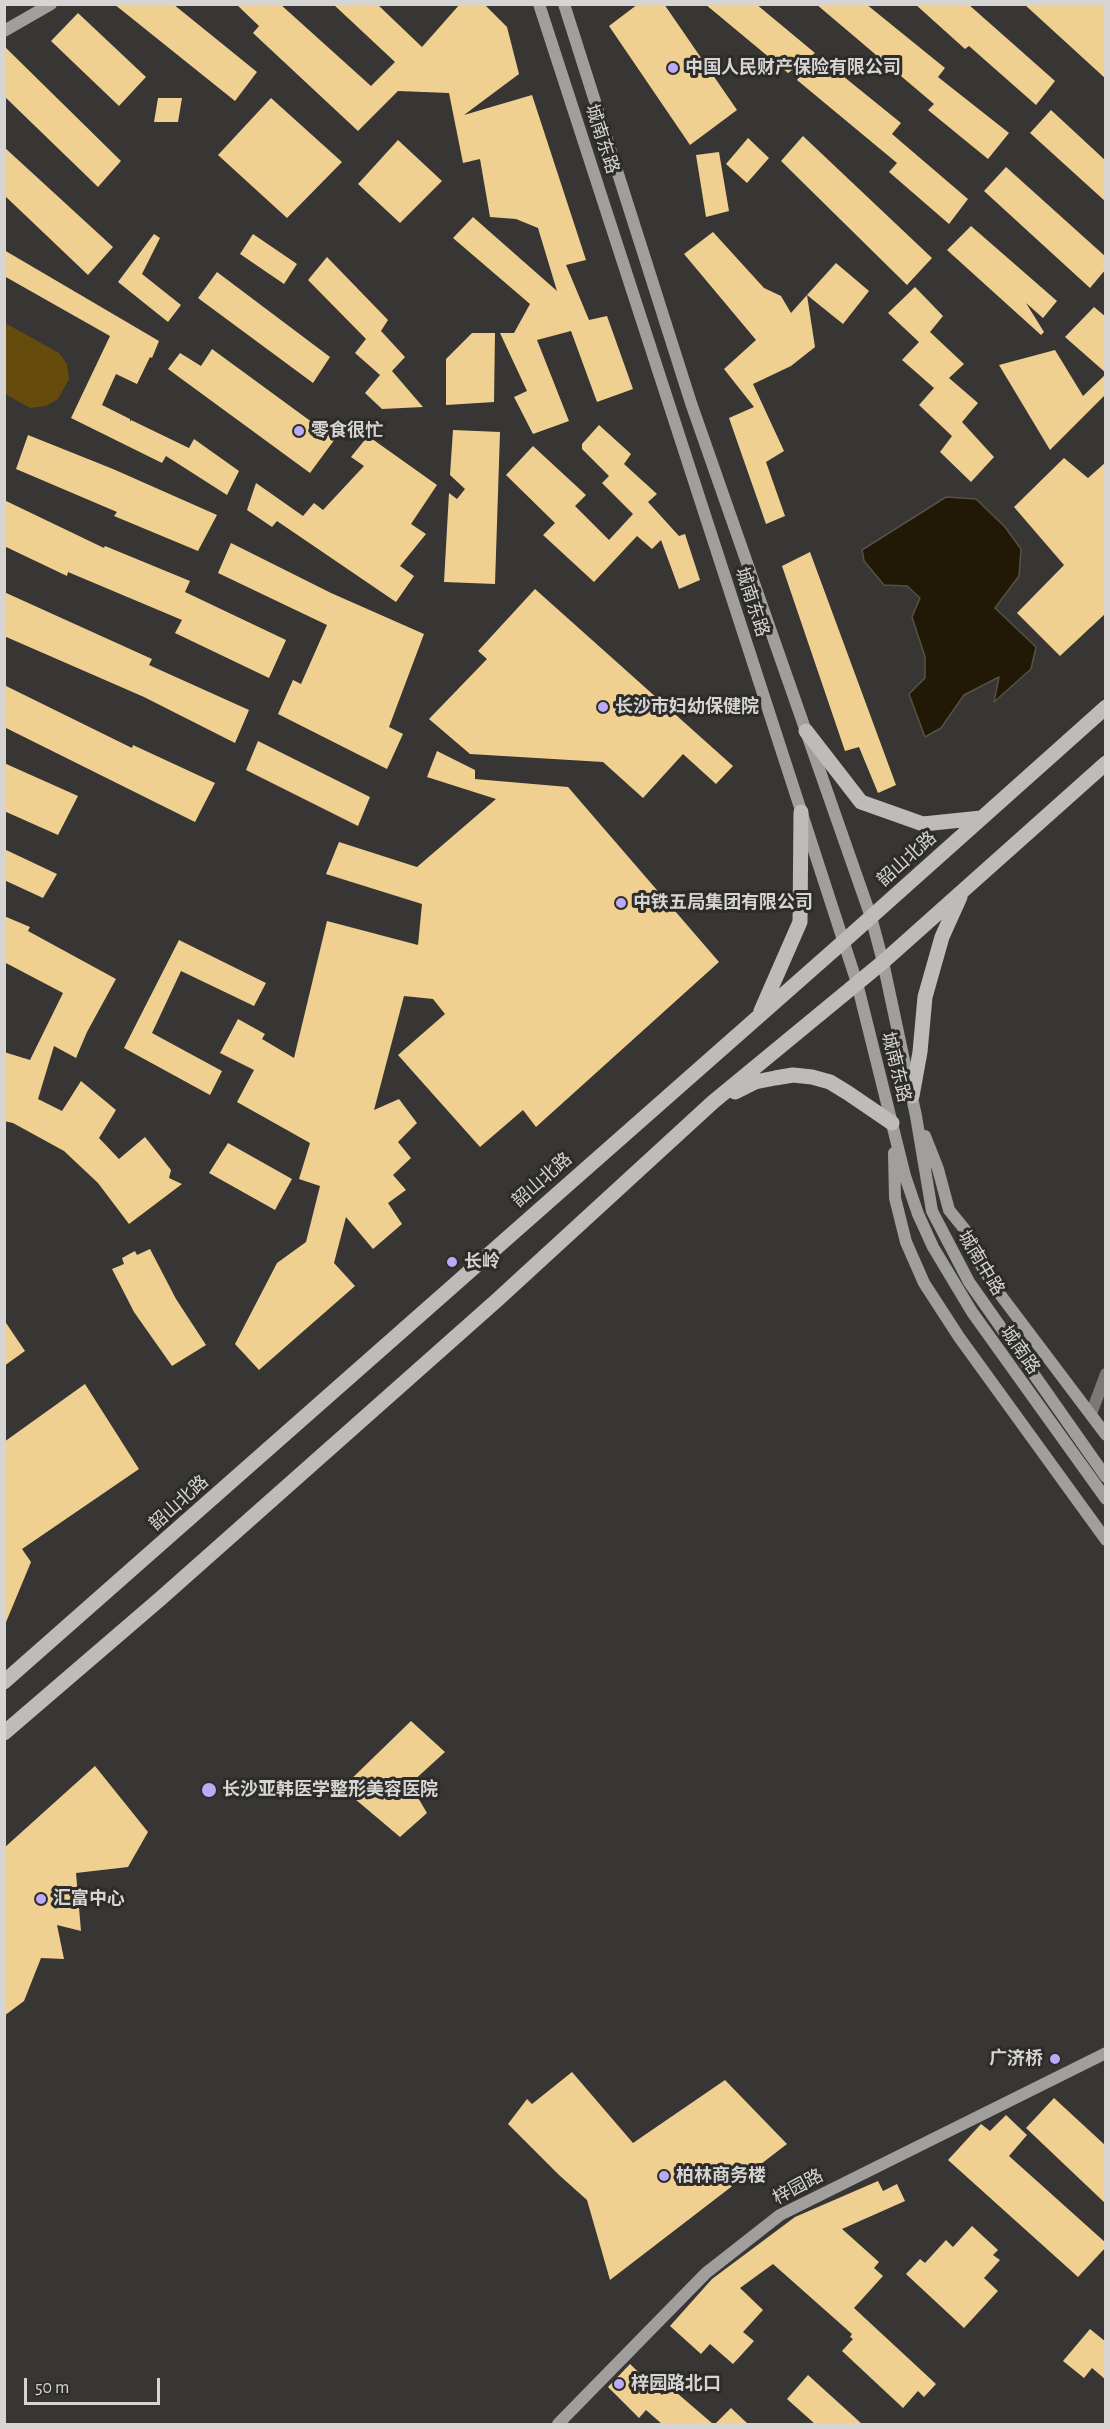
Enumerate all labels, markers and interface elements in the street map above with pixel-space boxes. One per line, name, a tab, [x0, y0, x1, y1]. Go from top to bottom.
place label: 中国人民财产保险有限公司	[685, 57, 901, 79]
marker: 中国人民财产保险有限公司	[666, 61, 680, 75]
street label: 城南东路	[581, 101, 623, 177]
place label: 零食很忙	[311, 420, 383, 442]
marker: 零食很忙	[292, 424, 306, 438]
street label: 城南东路	[731, 564, 773, 640]
place label: 长沙市妇幼保健院	[615, 696, 759, 718]
marker: 长沙市妇幼保健院	[596, 700, 610, 714]
street label: 韶山北路	[873, 827, 941, 891]
place label: 中铁五局集团有限公司	[633, 892, 813, 914]
marker: 中铁五局集团有限公司	[614, 896, 628, 910]
street label: 城南东路	[877, 1029, 915, 1105]
street label: 韶山北路	[508, 1148, 576, 1212]
street label: 城南中路	[953, 1227, 1009, 1299]
place label: 长岭	[464, 1251, 500, 1273]
marker: 长岭	[445, 1255, 459, 1269]
street label: 城南路	[996, 1322, 1044, 1378]
street label: 韶山北路	[145, 1471, 213, 1535]
place label: 长沙亚韩医学整形美容医院	[222, 1779, 438, 1801]
marker: 长沙亚韩医学整形美容医院	[200, 1781, 218, 1799]
place label: 汇富中心	[53, 1888, 125, 1910]
marker: 汇富中心	[34, 1892, 48, 1906]
place label: 广济桥	[989, 2048, 1043, 2070]
marker: 广济桥	[1048, 2052, 1062, 2066]
place label: 柏林商务楼	[676, 2165, 766, 2187]
street label: 梓园路	[769, 2165, 827, 2209]
marker: 柏林商务楼	[657, 2169, 671, 2183]
scale bar	[27, 2366, 164, 2404]
place label: 梓园路北口	[631, 2373, 721, 2395]
marker: 梓园路北口	[612, 2377, 626, 2391]
text: 50 m	[35, 2379, 69, 2397]

